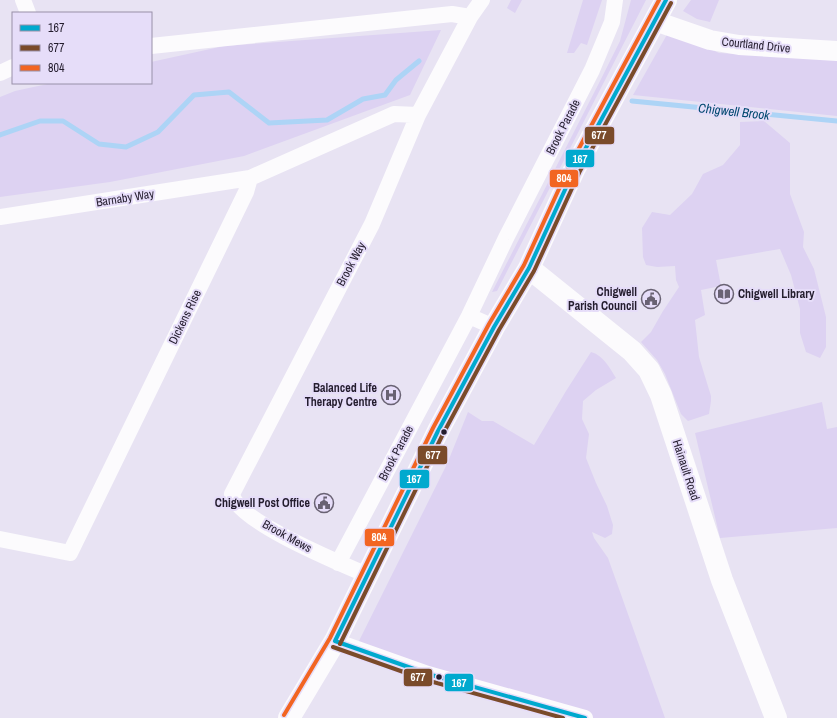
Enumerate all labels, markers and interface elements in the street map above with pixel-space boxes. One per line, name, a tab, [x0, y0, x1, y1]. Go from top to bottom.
legend	[12, 12, 152, 84]
text: 167	[48, 20, 65, 36]
street label: Courtland Drive	[721, 33, 791, 57]
text: 677	[48, 40, 65, 56]
text: 804	[48, 60, 65, 76]
street label: Brook Parade	[542, 97, 584, 157]
water label: Chigwell Brook	[697, 99, 771, 124]
line badge: 677	[584, 126, 615, 145]
text: 677	[591, 128, 607, 142]
line badge: 167	[565, 149, 595, 168]
text: 167	[572, 152, 588, 166]
line badge: 804	[549, 169, 579, 188]
text: 804	[556, 171, 572, 185]
street label: Barnaby Way	[95, 185, 155, 210]
street label: Brook Way	[333, 239, 369, 289]
library icon: Chigwell Library	[713, 283, 735, 305]
place label: Chigwell Parish Council	[568, 284, 637, 314]
place label: Chigwell Library	[738, 286, 815, 302]
street label: Dickens Rise	[165, 287, 205, 347]
public building icon: Chigwell Parish Council	[640, 288, 662, 310]
place label: Balanced Life Therapy Centre	[305, 380, 378, 410]
hospital icon: Balanced Life Therapy Centre	[380, 384, 402, 406]
street label: Brook Parade	[375, 423, 417, 483]
unlabelled marker	[439, 427, 449, 437]
street label: Hainault Road	[669, 438, 703, 502]
line badge: 677	[417, 445, 448, 465]
text: 677	[425, 448, 441, 462]
line badge: 167	[399, 469, 430, 489]
text: 167	[406, 472, 422, 486]
public building icon: Chigwell Post Office	[313, 492, 335, 514]
place label: Chigwell Post Office	[215, 495, 311, 511]
street label: Brook Mews	[259, 516, 315, 556]
line badge: 804	[364, 528, 395, 547]
text: 804	[371, 530, 387, 544]
line badge: 677	[403, 668, 433, 687]
text: 677	[410, 670, 426, 684]
unlabelled marker	[434, 672, 444, 682]
line badge: 167	[444, 673, 474, 692]
text: 167	[451, 676, 467, 690]

